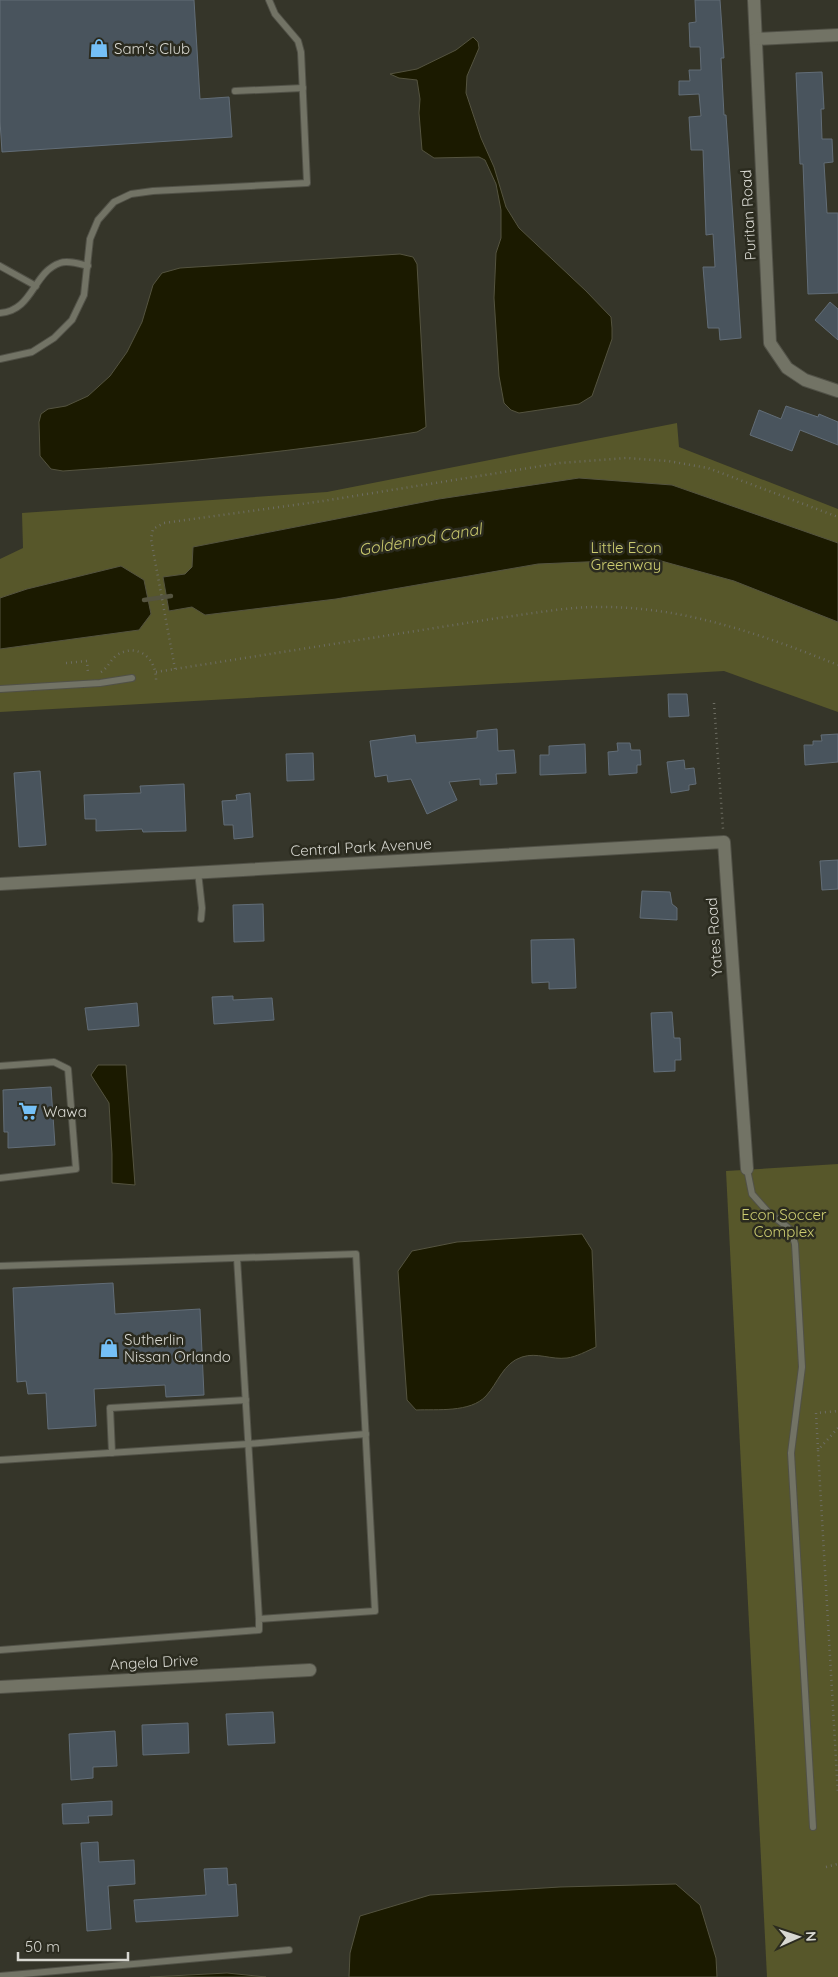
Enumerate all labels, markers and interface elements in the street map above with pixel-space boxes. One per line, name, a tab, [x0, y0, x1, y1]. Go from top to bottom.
shop icon: Sam's Club	[88, 37, 110, 59]
place label: Sam's Club	[114, 39, 190, 58]
street label: Puritan Road	[736, 169, 760, 261]
water label: Goldenrod Canal	[357, 518, 485, 560]
park label: Little Econ Greenway	[590, 538, 662, 574]
street label: Central Park Avenue	[290, 834, 432, 860]
street label: Yates Road	[702, 897, 726, 977]
supermarket icon: Wawa	[17, 1100, 39, 1122]
place label: Wawa	[43, 1102, 87, 1121]
park label: Econ Soccer Complex	[741, 1205, 827, 1241]
place label: Sutherlin Nissan Orlando	[124, 1330, 231, 1366]
shop icon: Sutherlin Nissan Orlando	[98, 1337, 120, 1359]
street label: Angela Drive	[109, 1650, 199, 1674]
north arrow	[773, 1912, 823, 1962]
scale bar	[18, 1930, 128, 1962]
text: N	[802, 1931, 820, 1942]
text: 50 m	[25, 1937, 60, 1956]

